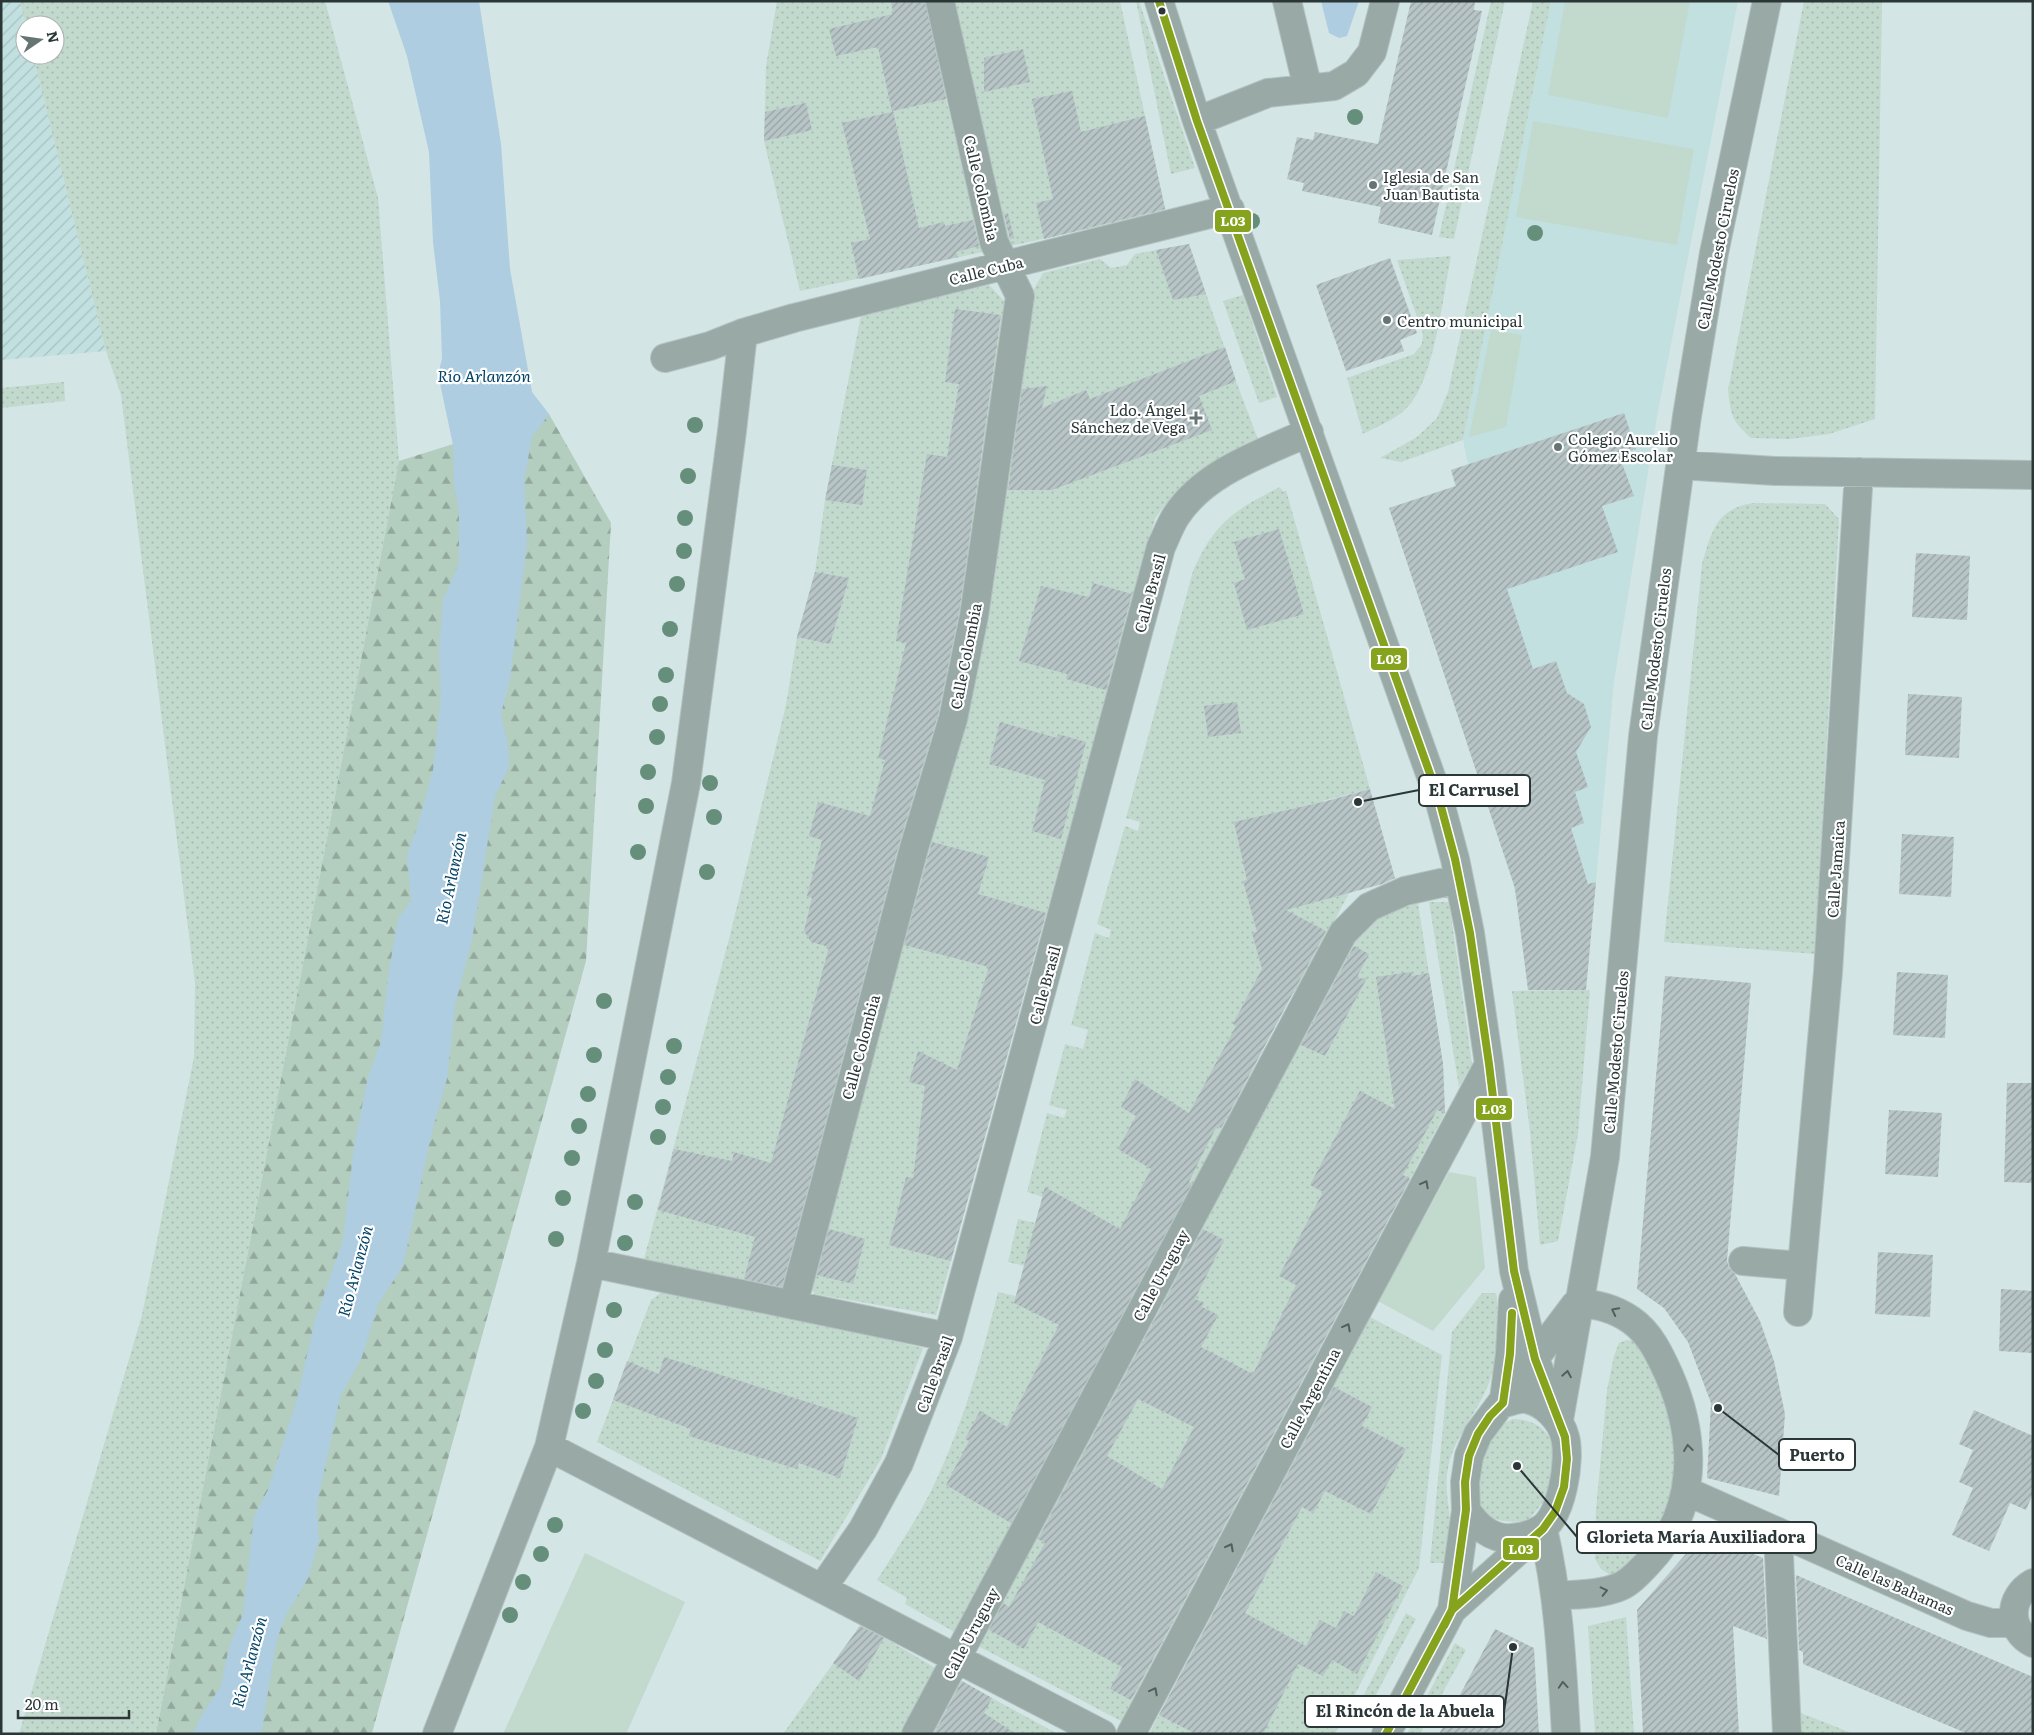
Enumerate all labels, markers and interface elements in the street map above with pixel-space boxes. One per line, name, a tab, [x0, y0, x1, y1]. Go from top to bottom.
unlabelled marker	[1157, 6, 1167, 16]
north arrow	[15, 15, 65, 65]
text: N	[43, 29, 65, 45]
street label: Calle Colombia	[959, 133, 1006, 244]
place label: Iglesia de San Juan Bautista	[1383, 165, 1481, 205]
street label: Calle Modesto Ciruelos	[1690, 166, 1744, 331]
marker: Iglesia de San Juan Bautista	[1367, 179, 1379, 191]
line badge: L03	[1214, 209, 1252, 233]
text: L03	[1220, 210, 1246, 230]
street label: Calle Cuba	[946, 249, 1026, 290]
place label: Centro municipal	[1397, 309, 1523, 332]
marker: Centro municipal	[1381, 314, 1393, 326]
water label: Río Arlanzón	[437, 363, 531, 387]
place label: Ldo. Ángel Sánchez de Vega	[1071, 398, 1187, 438]
marker: Ldo. Ángel Sánchez de Vega	[1190, 412, 1202, 424]
place label: Colegio Aurelio Gómez Escolar	[1568, 427, 1678, 467]
marker: Colegio Aurelio Gómez Escolar	[1552, 441, 1564, 453]
street label: Calle Brasil	[1127, 551, 1171, 635]
street label: Calle Modesto Ciruelos	[1634, 566, 1676, 732]
street label: Calle Colombia	[943, 600, 987, 711]
line badge: L03	[1370, 647, 1408, 671]
text: L03	[1376, 648, 1402, 668]
callout: El Carrusel	[1419, 775, 1530, 806]
text: El Carrusel	[1429, 777, 1520, 801]
street label: Calle Jamaica	[1820, 818, 1850, 919]
water label: Río Arlanzón	[429, 829, 472, 926]
street label: Calle Brasil	[1022, 943, 1066, 1027]
street label: Calle Modesto Ciruelos	[1596, 969, 1634, 1134]
street label: Calle Colombia	[835, 991, 885, 1102]
line badge: L03	[1475, 1097, 1513, 1121]
text: L03	[1481, 1098, 1507, 1118]
one-way arrow	[1418, 1180, 1428, 1189]
water label: Río Arlanzón	[330, 1222, 378, 1319]
street label: Calle Uruguay	[1126, 1225, 1194, 1325]
one-way arrow	[1611, 1307, 1620, 1317]
one-way arrow	[1341, 1323, 1351, 1332]
street label: Calle Brasil	[909, 1332, 959, 1416]
street label: Calle Argentina	[1273, 1343, 1346, 1452]
one-way arrow	[1562, 1369, 1572, 1378]
callout: Puerto	[1779, 1439, 1855, 1470]
text: Puerto	[1789, 1442, 1845, 1466]
one-way arrow	[1683, 1444, 1694, 1452]
callout: Glorieta María Auxiliadora	[1577, 1522, 1816, 1553]
text: Glorieta María Auxiliadora	[1587, 1524, 1806, 1548]
line badge: L03	[1502, 1537, 1540, 1561]
text: L03	[1508, 1538, 1534, 1558]
one-way arrow	[1224, 1544, 1234, 1553]
street label: Calle las Bahamas	[1832, 1548, 1958, 1620]
street label: Calle Uruguay	[936, 1583, 1004, 1683]
one-way arrow	[1599, 1586, 1608, 1597]
water label: Río Arlanzón	[224, 1613, 272, 1710]
one-way arrow	[1558, 1681, 1569, 1689]
one-way arrow	[1147, 1687, 1157, 1696]
scale bar	[18, 1688, 129, 1720]
text: 20 m	[25, 1692, 59, 1715]
callout: El Rincón de la Abuela	[1305, 1696, 1504, 1727]
text: El Rincón de la Abuela	[1315, 1698, 1495, 1722]

